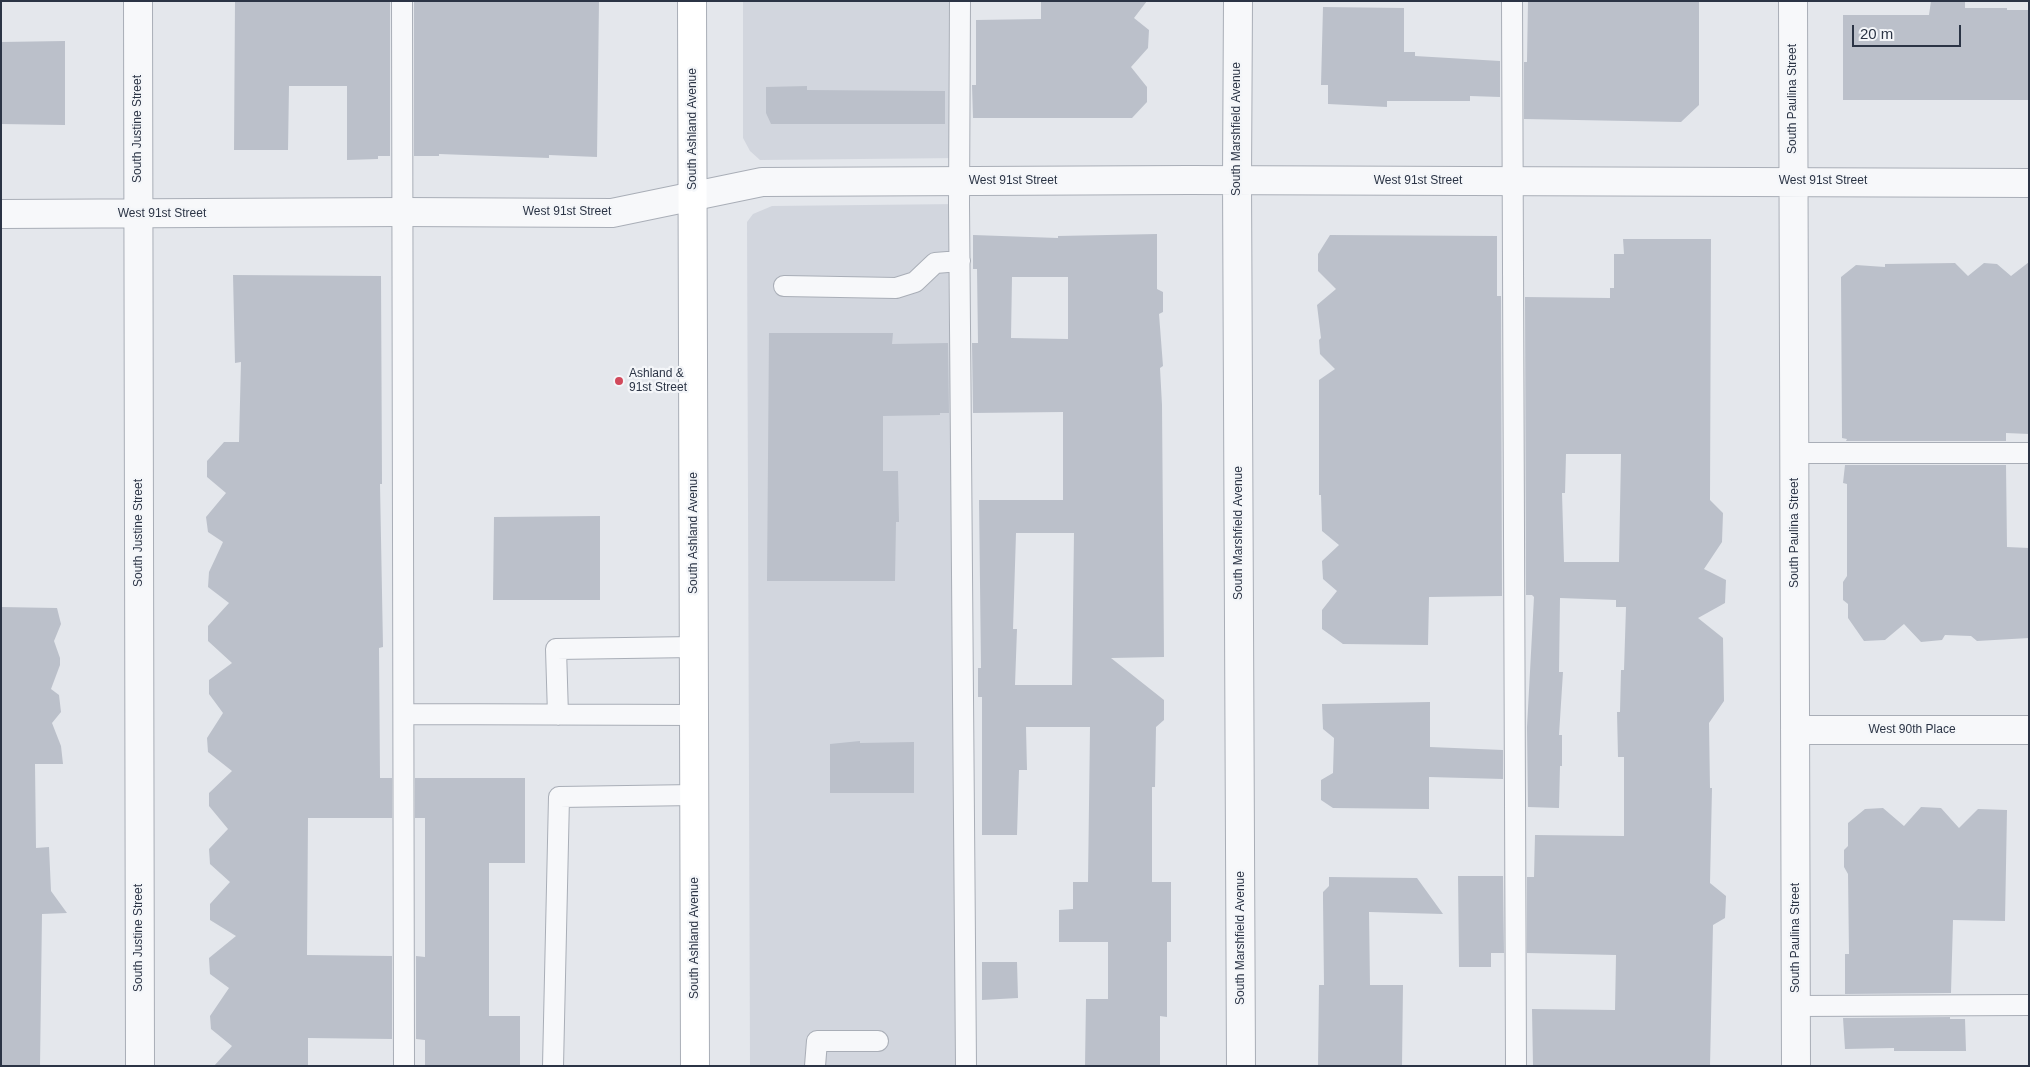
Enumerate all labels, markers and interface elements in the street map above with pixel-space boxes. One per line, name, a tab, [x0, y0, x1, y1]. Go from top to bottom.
scale bar	[1855, 15, 1964, 47]
text: 20 m	[1860, 25, 1893, 42]
street label: South Paulina Street	[1786, 44, 1800, 154]
street label: South Marshfield Avenue	[1230, 62, 1244, 196]
street label: South Ashland Avenue	[686, 68, 700, 190]
street label: South Justine Street	[131, 75, 145, 183]
street label: West 91st Street	[969, 174, 1057, 188]
street label: West 91st Street	[1374, 174, 1462, 188]
street label: West 91st Street	[1779, 174, 1867, 188]
street label: West 91st Street	[523, 205, 611, 219]
street label: West 91st Street	[118, 207, 206, 221]
place label: Ashland & 91st Street	[629, 367, 687, 395]
marker: Ashland & 91st Street	[613, 375, 625, 387]
street label: South Marshfield Avenue	[1232, 466, 1246, 600]
street label: South Ashland Avenue	[687, 472, 701, 594]
street label: South Paulina Street	[1788, 478, 1802, 588]
street label: South Justine Street	[132, 479, 146, 587]
street label: West 90th Place	[1868, 723, 1956, 737]
street label: South Marshfield Avenue	[1234, 871, 1248, 1005]
street label: South Ashland Avenue	[688, 877, 702, 999]
street label: South Paulina Street	[1789, 883, 1803, 993]
street label: South Justine Street	[132, 884, 146, 992]

